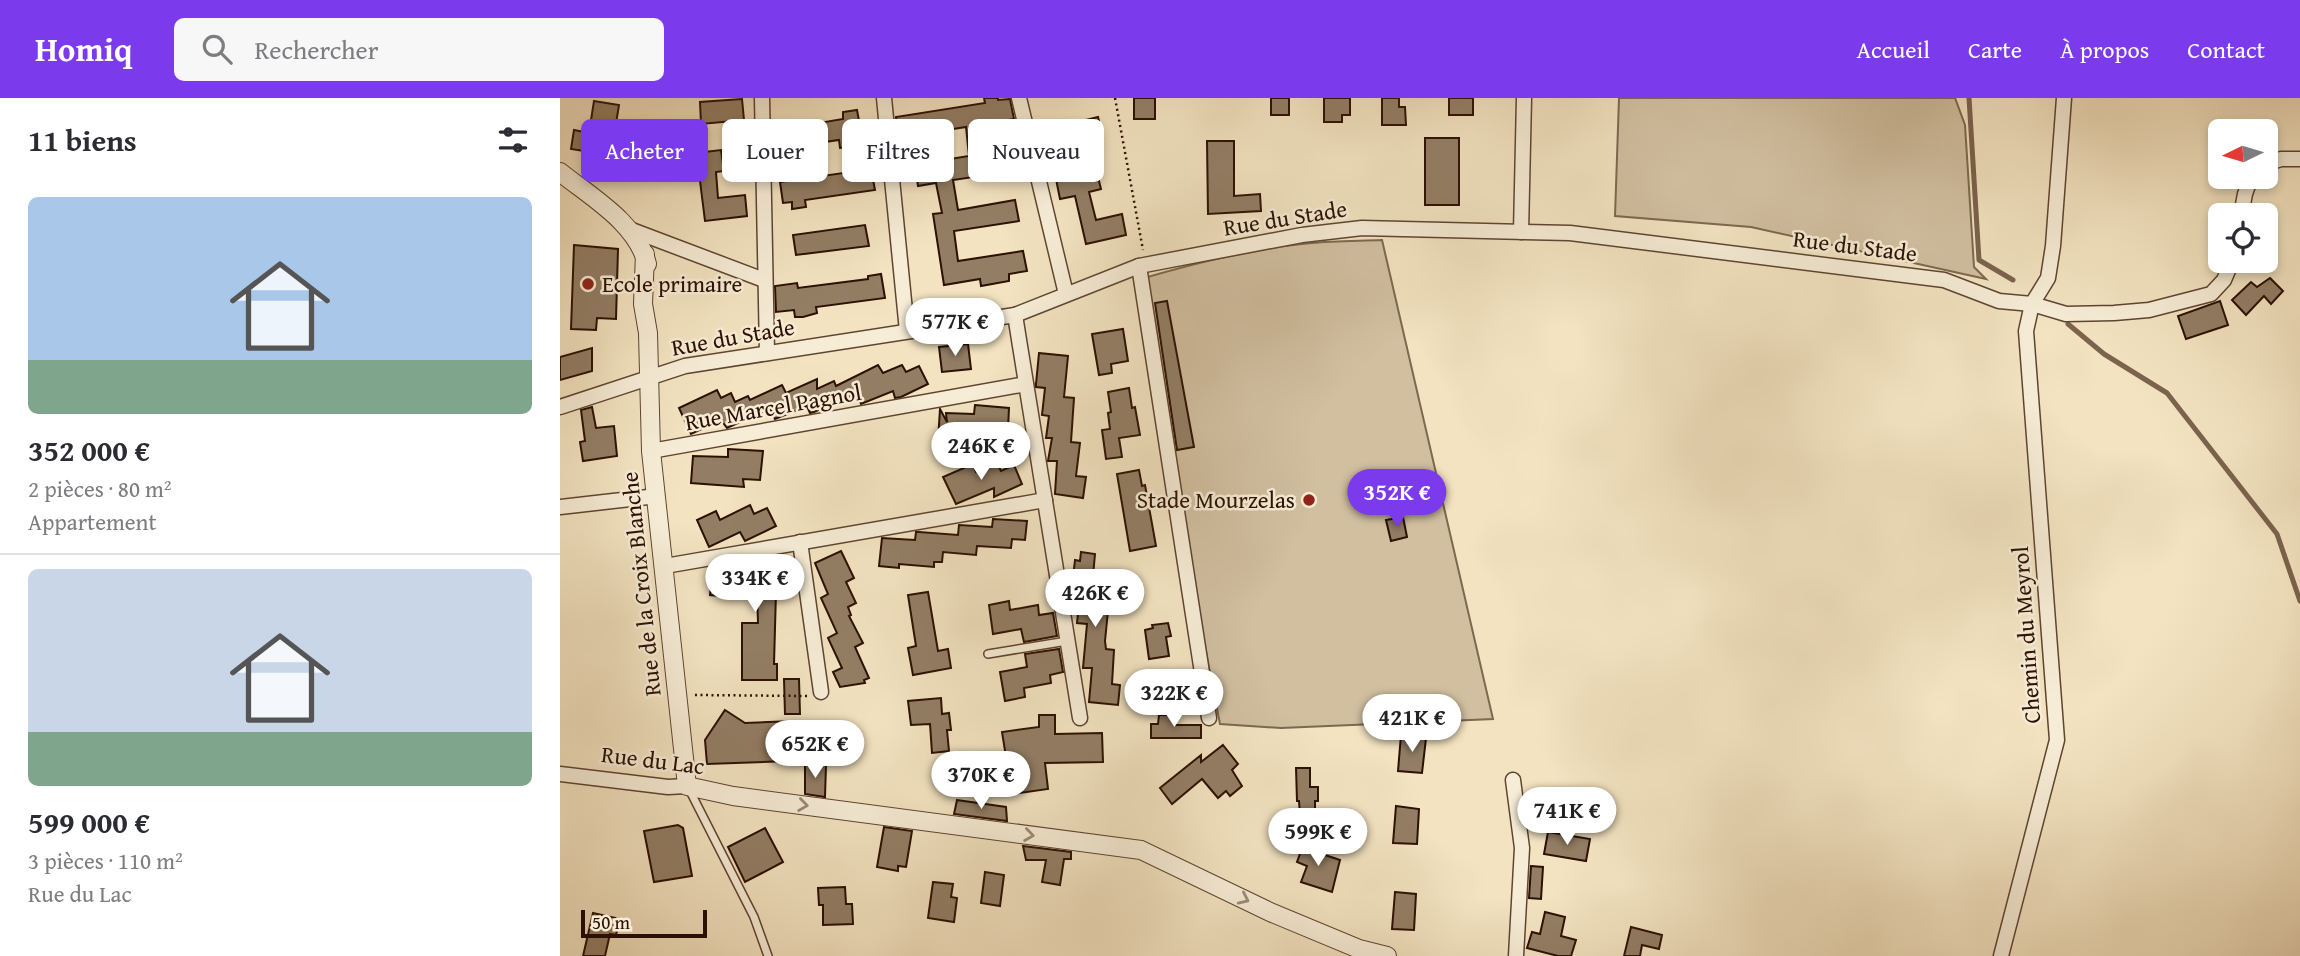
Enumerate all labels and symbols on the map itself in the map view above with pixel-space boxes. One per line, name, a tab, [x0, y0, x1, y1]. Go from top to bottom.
north arrow	[2208, 119, 2278, 189]
street label: Rue du Stade	[1221, 191, 1349, 244]
street label: Rue du Stade	[1791, 222, 1919, 269]
place label: Ecole primaire	[602, 267, 742, 300]
marker: Ecole primaire	[580, 276, 596, 292]
pin: 577K €	[898, 299, 1012, 358]
street label: Rue du Stade	[669, 309, 797, 364]
street label: Rue Marcel Pagnol	[682, 375, 864, 438]
pin: 246K €	[924, 422, 1038, 482]
street label: Rue de la Croix Blanche	[612, 470, 669, 698]
pin: 352K €	[1340, 470, 1454, 529]
place label: Stade Mourzelas	[1137, 483, 1295, 516]
marker: Stade Mourzelas	[1301, 492, 1317, 508]
street label: Chemin du Meyrol	[2003, 545, 2048, 725]
pin: 334K €	[698, 554, 812, 614]
pin: 426K €	[1038, 570, 1152, 629]
pin: 322K €	[1117, 670, 1231, 729]
pin: 421K €	[1355, 694, 1469, 754]
pin: 652K €	[758, 720, 872, 780]
street label: Rue du Lac	[600, 737, 706, 782]
pin: 370K €	[924, 752, 1038, 811]
pin: 741K €	[1510, 788, 1624, 847]
one-way arrow	[797, 797, 809, 812]
pin: 599K €	[1261, 808, 1375, 868]
one-way arrow	[1023, 827, 1035, 842]
one-way arrow	[1237, 891, 1249, 905]
scale bar	[581, 907, 707, 939]

